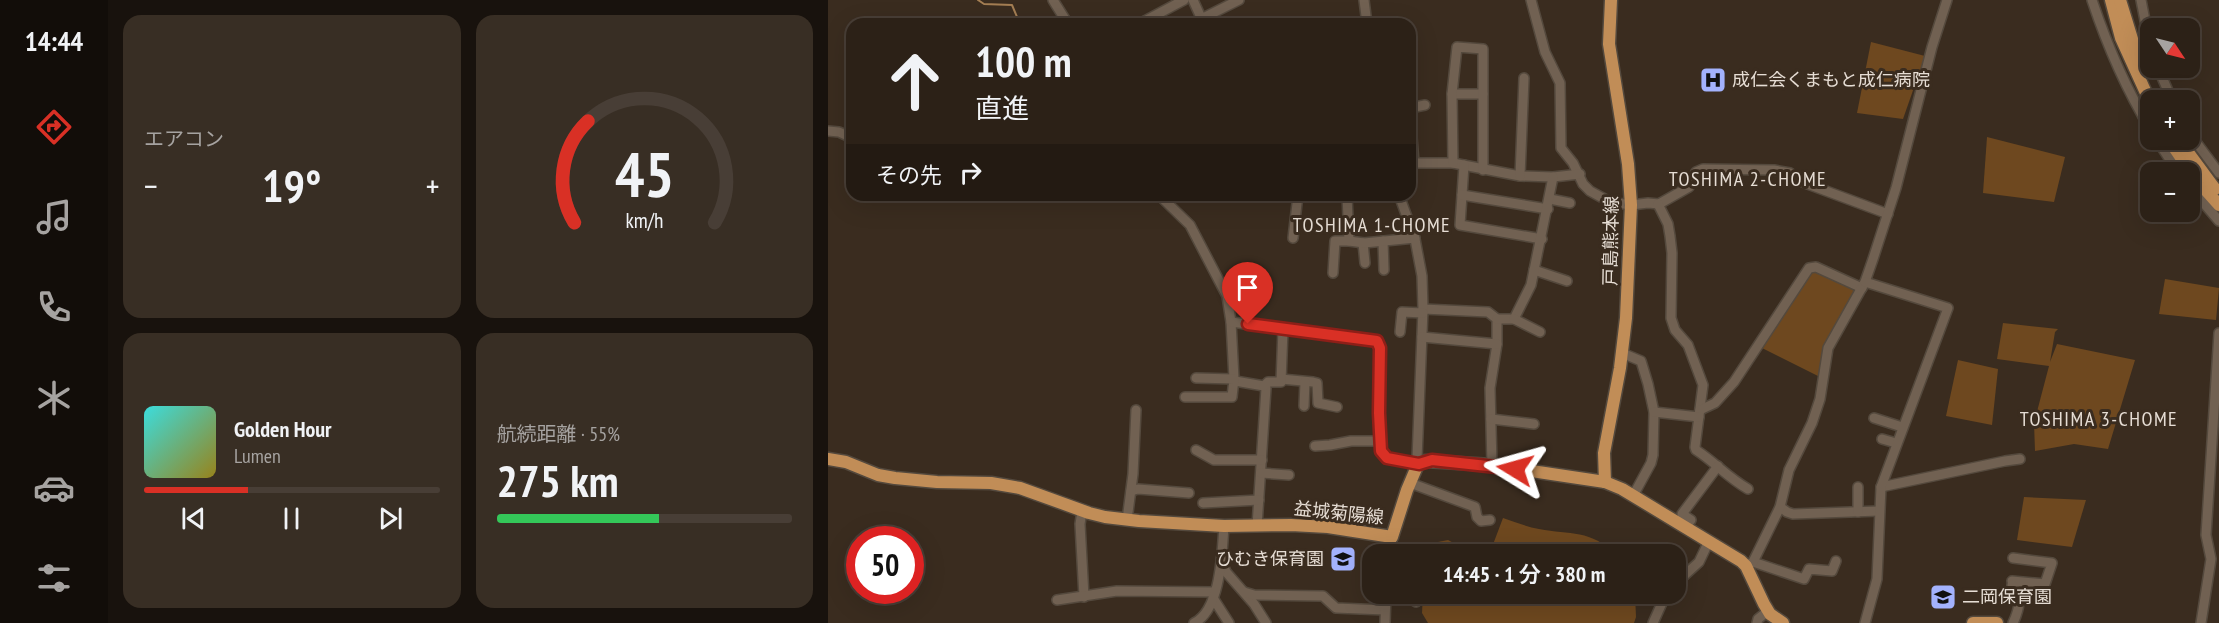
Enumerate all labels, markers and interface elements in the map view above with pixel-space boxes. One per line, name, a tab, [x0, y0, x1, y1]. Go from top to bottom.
north arrow	[2140, 18, 2200, 78]
map controls	[2140, 18, 2200, 222]
text: 14:44	[25, 24, 83, 58]
text: 100 m	[975, 34, 1072, 89]
icon: ahead	[876, 42, 954, 120]
hospital icon: 成仁会くまもと成仁病院	[1698, 65, 1728, 95]
place label: 成仁会くまもと成仁病院	[1732, 68, 1930, 91]
button: +	[2140, 90, 2200, 150]
text: 直進	[975, 91, 1029, 125]
icon: directions	[33, 106, 75, 148]
text: エアコン	[144, 126, 224, 152]
text: 45	[614, 133, 674, 214]
text: 19°	[262, 156, 321, 214]
icon: right	[954, 156, 987, 189]
text: その先	[876, 161, 942, 189]
button: −	[2140, 162, 2200, 222]
text: −	[144, 164, 158, 207]
text: +	[426, 164, 440, 207]
district label: TOSHIMA 2-CHOME	[1669, 166, 1827, 192]
icon: music	[33, 196, 75, 238]
street label: 戸島熊本線	[1598, 196, 1623, 286]
text: km/h	[625, 207, 663, 235]
district label: TOSHIMA 1-CHOME	[1293, 212, 1451, 238]
pin	[1222, 262, 1273, 324]
icon: arrive	[1231, 271, 1264, 304]
icon: phone	[33, 286, 75, 328]
icon: climate	[33, 377, 75, 419]
district label: TOSHIMA 3-CHOME	[2020, 406, 2178, 432]
text: Golden Hour	[234, 415, 332, 443]
text: 航続距離 · 55%	[497, 421, 620, 447]
position arrow	[1483, 437, 1547, 501]
text: Lumen	[234, 443, 281, 469]
text: 275 km	[497, 451, 619, 509]
icon: car	[33, 467, 75, 509]
street label: 益城菊陽線	[1293, 496, 1385, 529]
icon: previous	[177, 502, 210, 535]
icon: pause	[275, 502, 308, 535]
icon: next	[374, 502, 407, 535]
speed limit sign: 50	[846, 526, 924, 604]
school or university icon: ひむき保育園	[1328, 544, 1358, 574]
place label: ひむき保育園	[1216, 547, 1324, 570]
icon: filters	[33, 557, 75, 599]
text: 14:45 · 1 分 · 380 m	[1443, 560, 1605, 588]
school or university icon: 二岡保育園	[1928, 582, 1958, 612]
place label: 二岡保育園	[1962, 585, 2052, 608]

